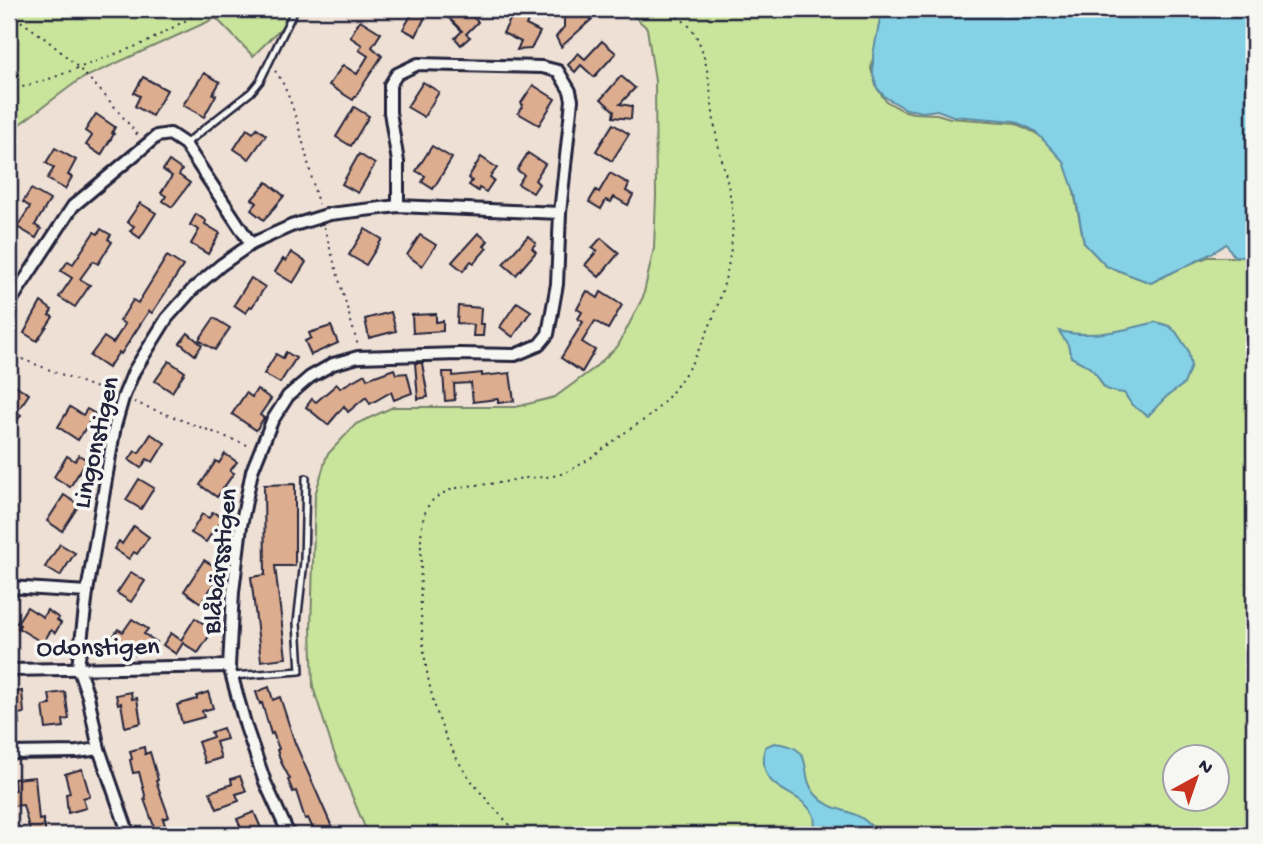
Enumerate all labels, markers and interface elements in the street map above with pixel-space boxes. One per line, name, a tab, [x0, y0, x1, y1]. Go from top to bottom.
street label: Lingonstigen	[68, 373, 129, 512]
street label: Blåbärsstigen	[198, 486, 247, 637]
street label: Odonstigen	[36, 633, 161, 666]
north arrow	[1162, 742, 1232, 812]
text: N	[1193, 755, 1217, 780]

